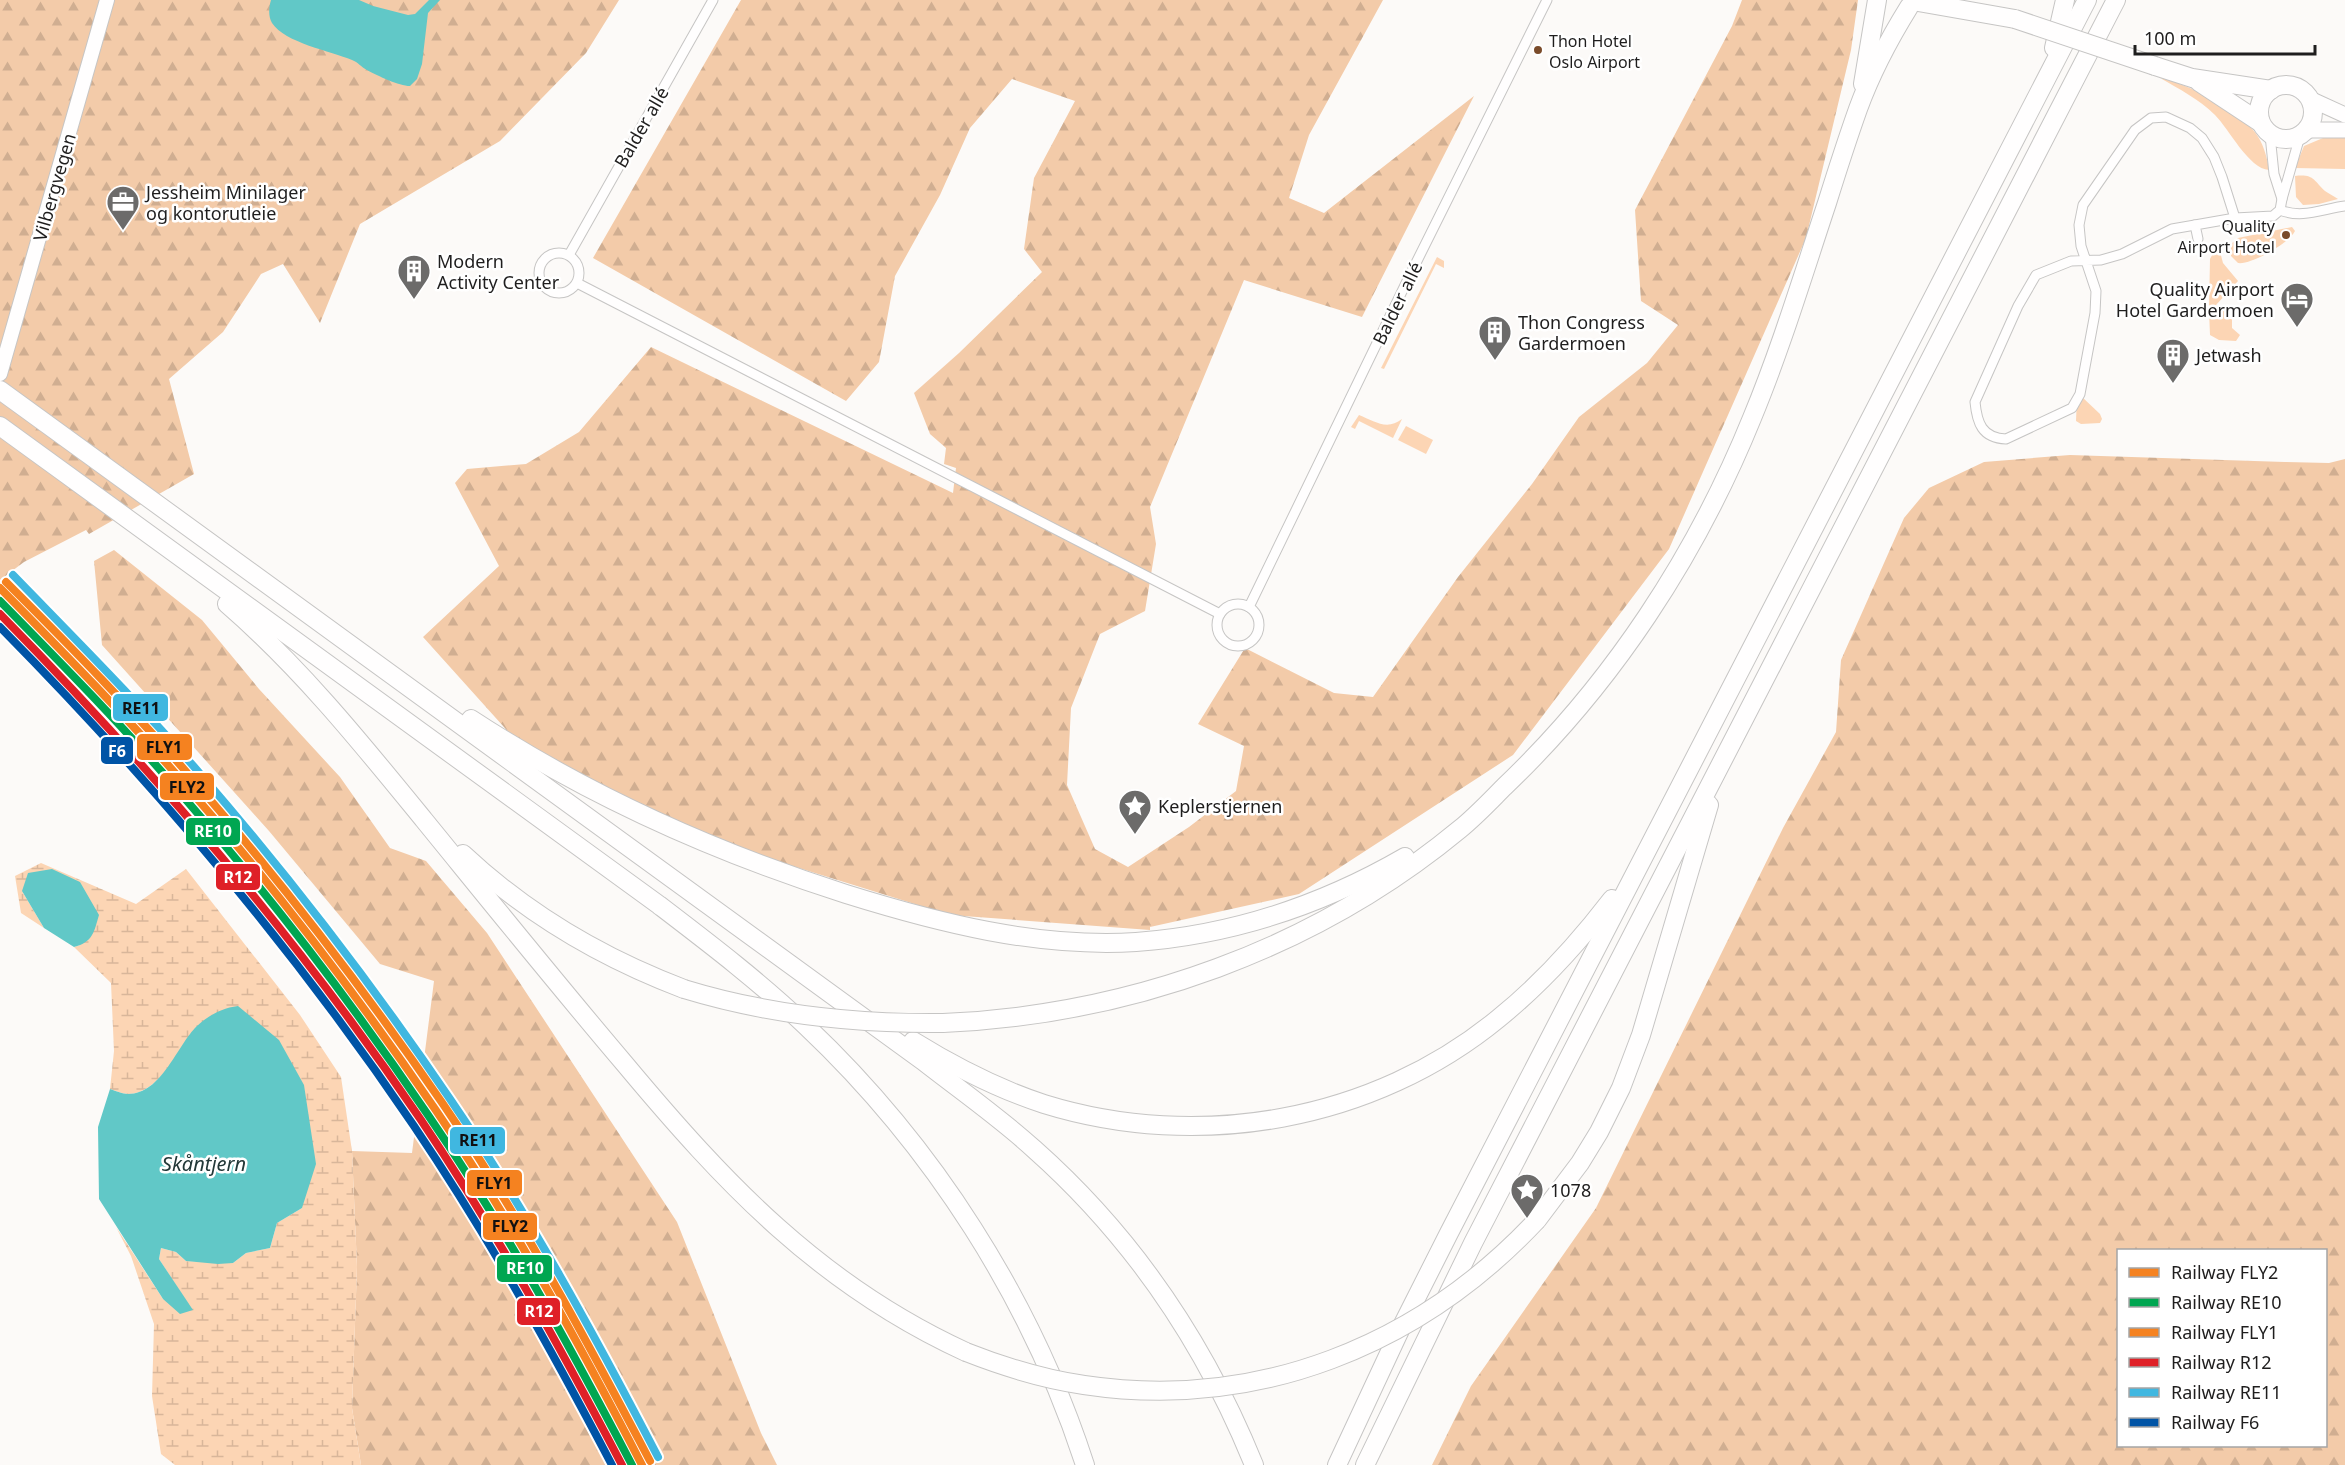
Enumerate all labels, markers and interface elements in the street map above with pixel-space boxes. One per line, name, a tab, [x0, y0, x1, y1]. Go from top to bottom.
scale bar	[2135, 18, 2315, 56]
text: 100 m	[2144, 26, 2196, 50]
place label: Thon Hotel Oslo Airport	[1549, 30, 1640, 73]
marker: Thon Hotel Oslo Airport	[1532, 44, 1544, 56]
street label: Balder allé	[608, 82, 674, 172]
street label: Vilbergvegen	[27, 130, 81, 244]
place label: Jessheim Minilager og kontorutleie	[144, 180, 306, 225]
office icon: Jessheim Minilager og kontorutleie	[105, 184, 141, 231]
place label: Quality Airport Hotel	[2178, 215, 2276, 258]
marker: Quality Airport Hotel	[2280, 229, 2292, 241]
place label: Modern Activity Center	[437, 249, 560, 294]
building icon: Modern Activity Center	[396, 253, 432, 300]
street label: Balder allé	[1367, 258, 1427, 348]
place label: Quality Airport Hotel Gardermoen	[2116, 277, 2274, 322]
hotel icon: Quality Airport Hotel Gardermoen	[2279, 281, 2315, 328]
place label: Thon Congress Gardermoen	[1518, 310, 1645, 355]
building icon: Thon Congress Gardermoen	[1477, 314, 1513, 361]
building icon: Jetwash	[2155, 337, 2191, 384]
place label: Jetwash	[2194, 343, 2262, 367]
line badge: RE11	[112, 693, 169, 722]
text: RE11	[122, 697, 160, 719]
line badge: FLY1	[136, 733, 193, 761]
line badge: F6	[100, 736, 134, 765]
text: FLY1	[146, 736, 182, 758]
text: F6	[108, 740, 126, 762]
line badge: FLY2	[159, 772, 215, 801]
text: FLY2	[169, 776, 205, 798]
place icon: Keplerstjernen	[1117, 788, 1153, 835]
place label: Keplerstjernen	[1158, 794, 1282, 818]
line badge: RE10	[185, 817, 241, 846]
text: RE10	[194, 820, 232, 842]
line badge: R12	[215, 863, 261, 891]
text: R12	[224, 866, 252, 888]
line badge: RE11	[449, 1126, 506, 1155]
text: RE11	[459, 1129, 497, 1151]
water label: Skåntjern	[162, 1150, 246, 1177]
line badge: FLY1	[466, 1169, 523, 1197]
text: FLY1	[476, 1172, 512, 1194]
place icon: 1078	[1509, 1172, 1545, 1219]
place label: 1078	[1550, 1178, 1591, 1202]
line badge: FLY2	[482, 1212, 538, 1241]
text: FLY2	[492, 1215, 528, 1237]
legend	[2117, 1249, 2327, 1447]
line badge: RE10	[496, 1254, 553, 1283]
text: RE10	[506, 1257, 544, 1279]
text: Railway FLY2	[2171, 1260, 2278, 1284]
text: Railway RE10	[2171, 1290, 2281, 1314]
line badge: R12	[516, 1297, 561, 1326]
text: R12	[525, 1300, 553, 1322]
text: Railway FLY1	[2171, 1320, 2278, 1344]
text: Railway R12	[2171, 1350, 2271, 1374]
text: Railway RE11	[2171, 1380, 2281, 1404]
text: Railway F6	[2171, 1410, 2259, 1434]

